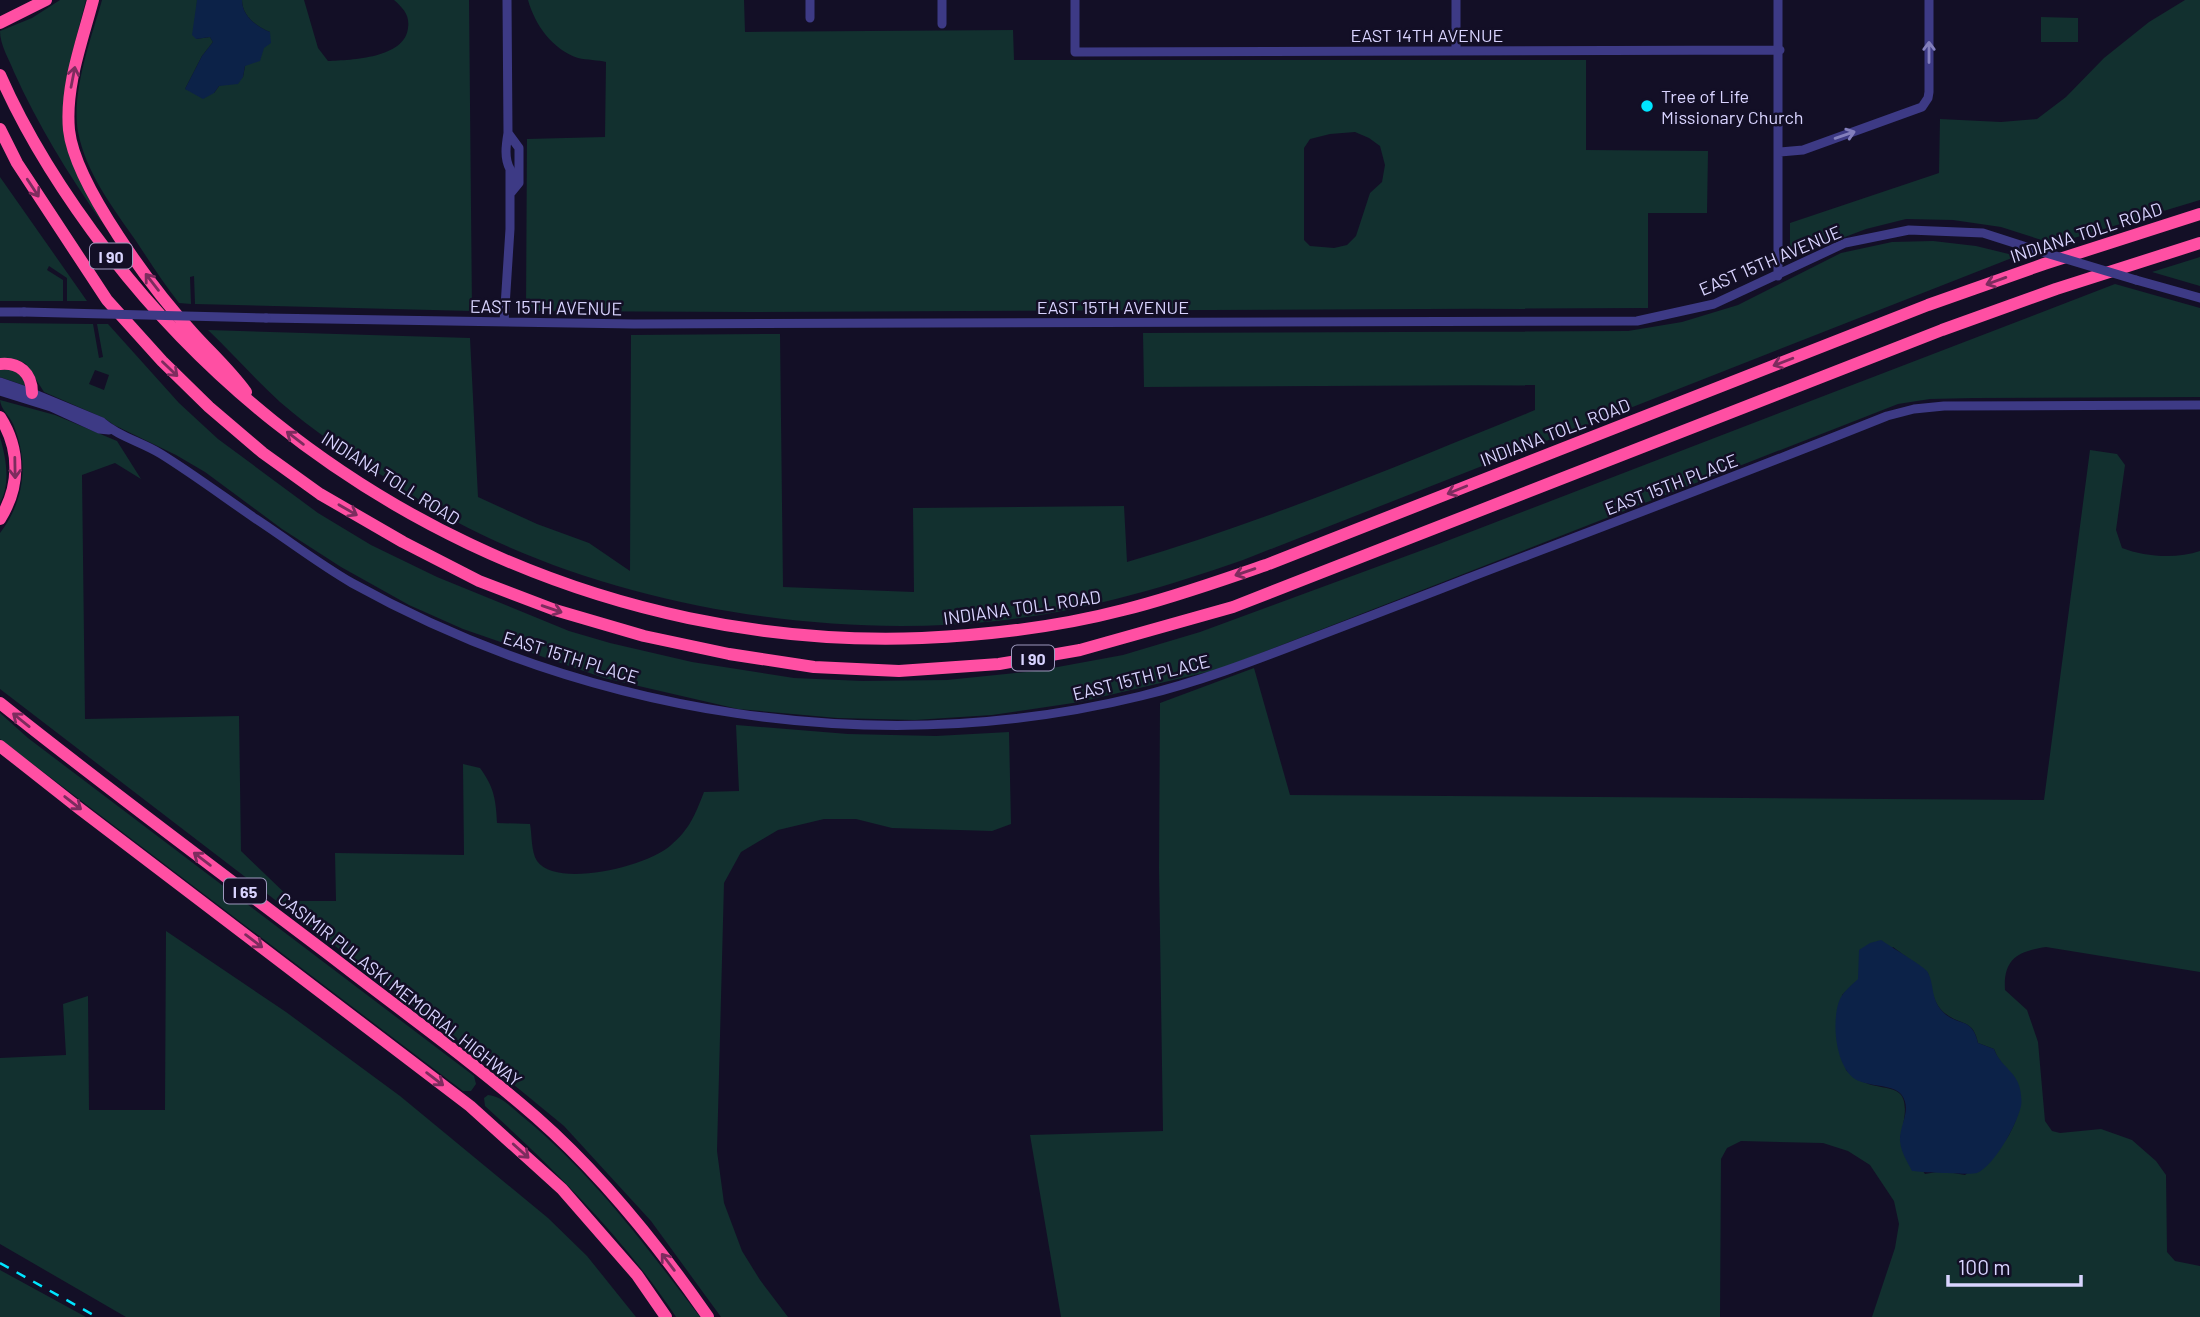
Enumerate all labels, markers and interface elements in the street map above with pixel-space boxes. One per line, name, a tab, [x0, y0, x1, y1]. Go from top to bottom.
street label: EAST 14TH AVENUE	[1351, 24, 1504, 46]
one-way arrow	[1922, 41, 1936, 64]
one-way arrow	[67, 67, 80, 89]
place label: Tree of Life Missionary Church	[1661, 85, 1804, 128]
marker: Tree of Life Missionary Church	[1639, 98, 1655, 114]
one-way arrow	[1834, 128, 1856, 140]
one-way arrow	[26, 178, 41, 197]
street label: INDIANA TOLL ROAD	[2007, 197, 2165, 267]
street label: EAST 15TH AVENUE	[1696, 220, 1844, 300]
road number: I 90	[90, 244, 132, 268]
one-way arrow	[145, 273, 160, 291]
one-way arrow	[1985, 276, 2007, 288]
street label: EAST 15TH AVENUE	[470, 295, 622, 319]
street label: EAST 15TH AVENUE	[1037, 296, 1189, 318]
one-way arrow	[1772, 356, 1794, 369]
one-way arrow	[161, 360, 178, 377]
street label: INDIANA TOLL ROAD	[1477, 393, 1633, 471]
street label: INDIANA TOLL ROAD	[318, 427, 464, 529]
one-way arrow	[286, 431, 305, 446]
street label: EAST 15TH PLACE	[1601, 449, 1741, 519]
one-way arrow	[9, 456, 22, 479]
one-way arrow	[1447, 484, 1469, 497]
one-way arrow	[337, 503, 357, 517]
one-way arrow	[1235, 567, 1257, 579]
street label: INDIANA TOLL ROAD	[942, 585, 1102, 629]
one-way arrow	[541, 604, 563, 616]
street label: EAST 15TH PLACE	[501, 626, 641, 688]
road number: I 90	[1012, 646, 1054, 670]
street label: EAST 15TH PLACE	[1070, 649, 1212, 705]
one-way arrow	[13, 712, 31, 728]
one-way arrow	[63, 796, 81, 811]
one-way arrow	[193, 851, 212, 866]
road number: I 65	[224, 878, 266, 904]
street label: CASIMIR PULASKI MEMORIAL HIGHWAY	[274, 887, 526, 1091]
one-way arrow	[244, 934, 262, 949]
one-way arrow	[425, 1072, 444, 1086]
one-way arrow	[511, 1143, 529, 1159]
scale bar	[1948, 1244, 2081, 1288]
one-way arrow	[660, 1253, 675, 1272]
text: 100 m	[1958, 1254, 2011, 1279]

